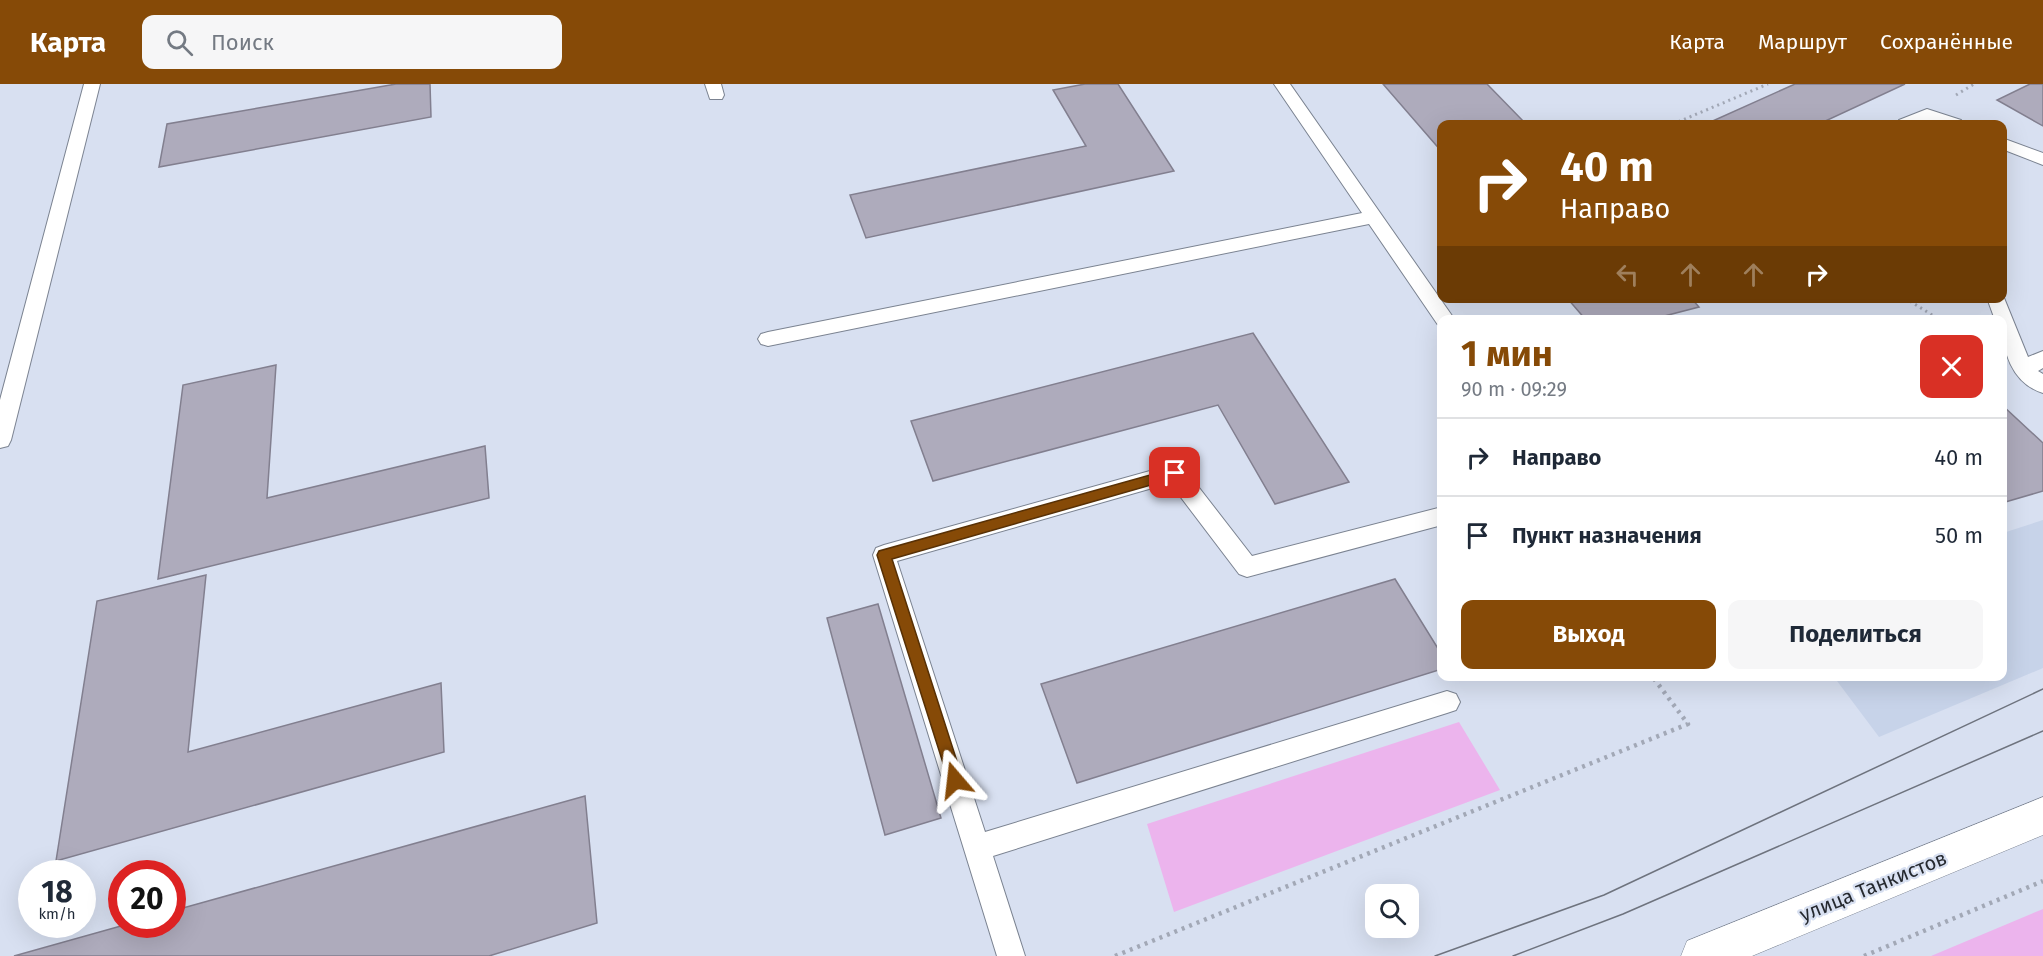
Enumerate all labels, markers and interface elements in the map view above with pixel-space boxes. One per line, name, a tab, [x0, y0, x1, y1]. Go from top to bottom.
search box	[142, 15, 562, 69]
text: Карта	[30, 26, 106, 59]
icon: search	[163, 26, 196, 59]
text: Поиск	[211, 29, 274, 56]
text: Карта	[1669, 29, 1725, 55]
text: Маршрут	[1758, 29, 1847, 55]
text: Сохранённые	[1880, 29, 2013, 55]
text: 40 m	[1560, 142, 1654, 192]
icon: right	[1461, 144, 1539, 222]
text: Направо	[1560, 193, 1670, 225]
icon: left	[1611, 258, 1644, 291]
icon: ahead	[1674, 258, 1707, 291]
icon: ahead	[1737, 258, 1770, 291]
icon: right	[1800, 258, 1833, 291]
text: 1 мин	[1461, 332, 1553, 376]
button: close	[1920, 335, 1983, 398]
text: 90 m · 09:29	[1461, 377, 1567, 401]
icon: right	[1461, 441, 1494, 474]
text: Направо	[1512, 444, 1601, 471]
text: 40 m	[1934, 444, 1983, 471]
pin	[1149, 447, 1200, 498]
icon: arrive	[1158, 456, 1191, 489]
icon: arrive	[1461, 519, 1494, 552]
text: Пункт назначения	[1512, 522, 1702, 549]
text: 50 m	[1935, 522, 1983, 549]
button: Выход	[1461, 600, 1716, 669]
button: Поделиться	[1728, 600, 1983, 669]
position arrow	[923, 748, 987, 812]
street label: улица Танкистов	[1796, 846, 1950, 926]
speed limit sign: 20	[108, 860, 186, 938]
text: 18	[41, 874, 73, 910]
map controls	[1365, 884, 1419, 938]
button: search	[1365, 884, 1419, 938]
text: km/h	[38, 905, 76, 923]

